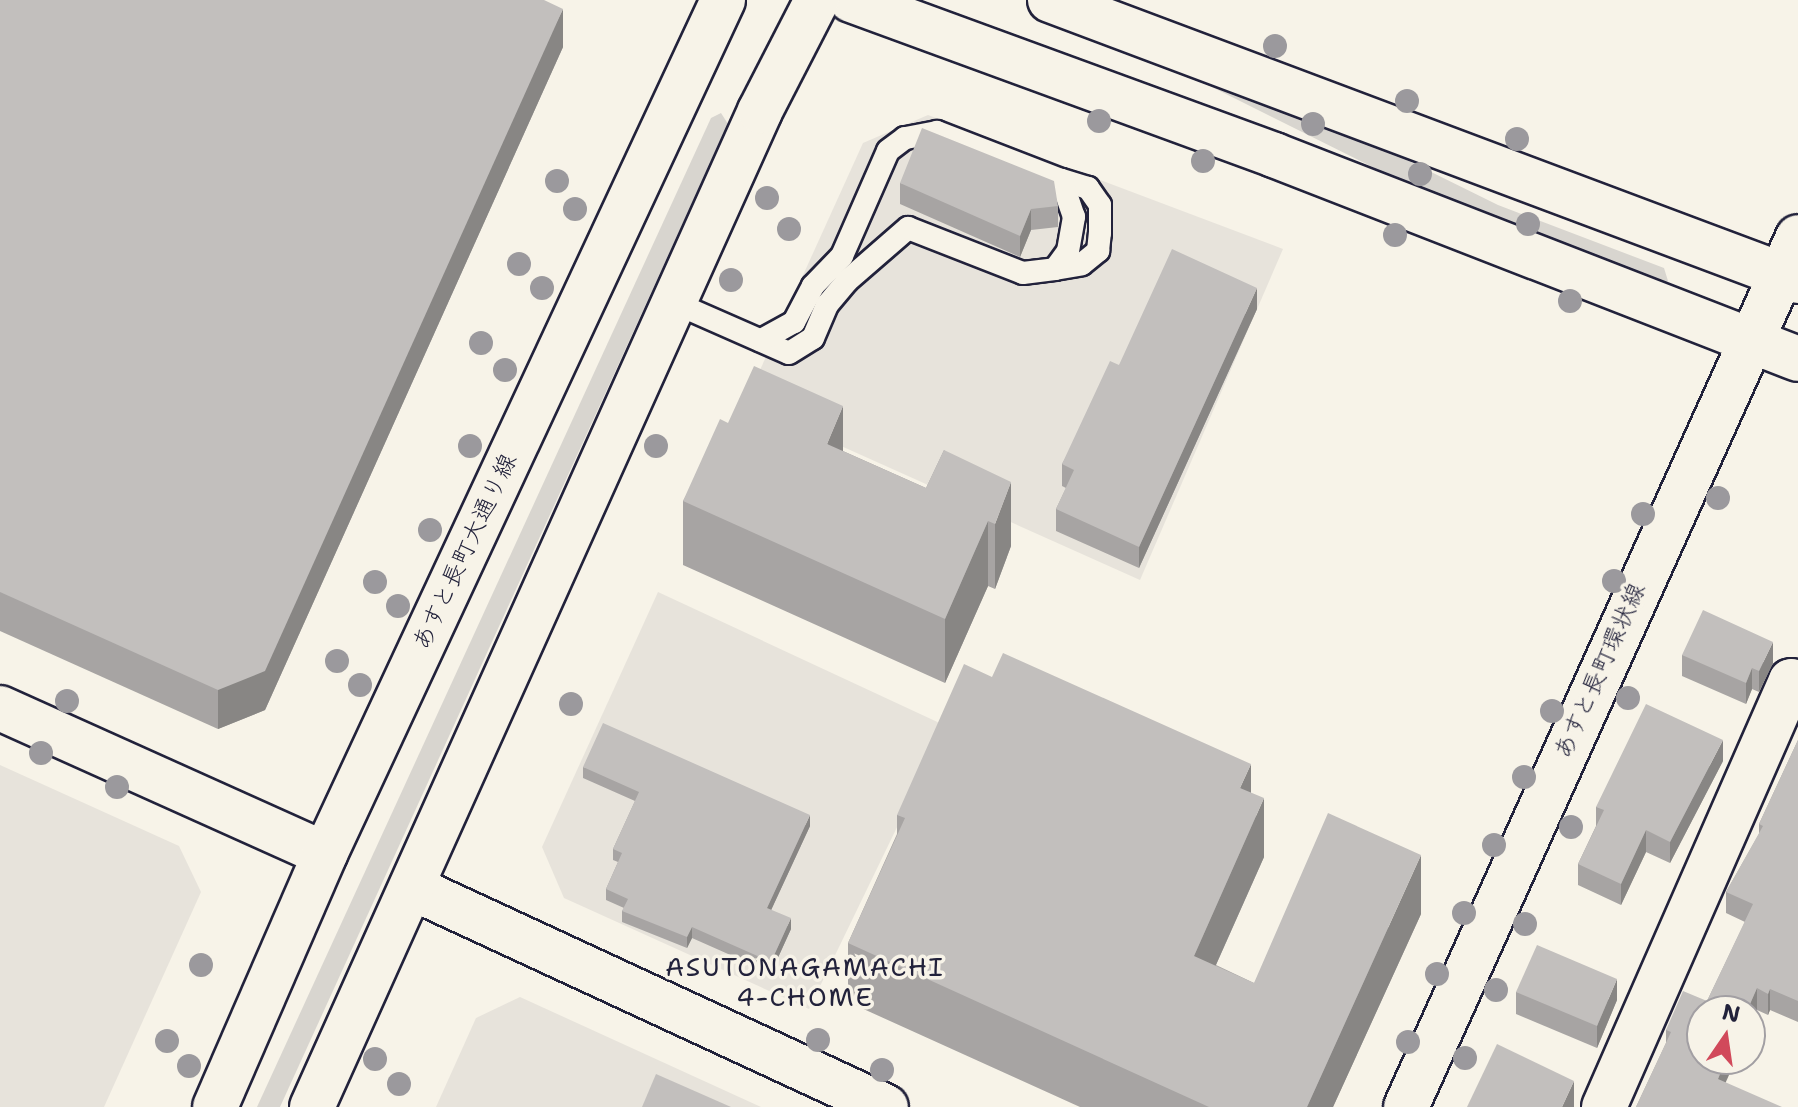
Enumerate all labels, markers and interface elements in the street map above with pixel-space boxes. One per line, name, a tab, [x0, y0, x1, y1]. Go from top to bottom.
street label: あすと長町大通り線	[406, 448, 524, 656]
street label: あすと長町環状線	[1548, 577, 1652, 765]
district label: ASUTONAGAMACHI 4-CHOME	[665, 951, 945, 1012]
north arrow	[1686, 995, 1766, 1075]
text: N	[1719, 997, 1743, 1029]

